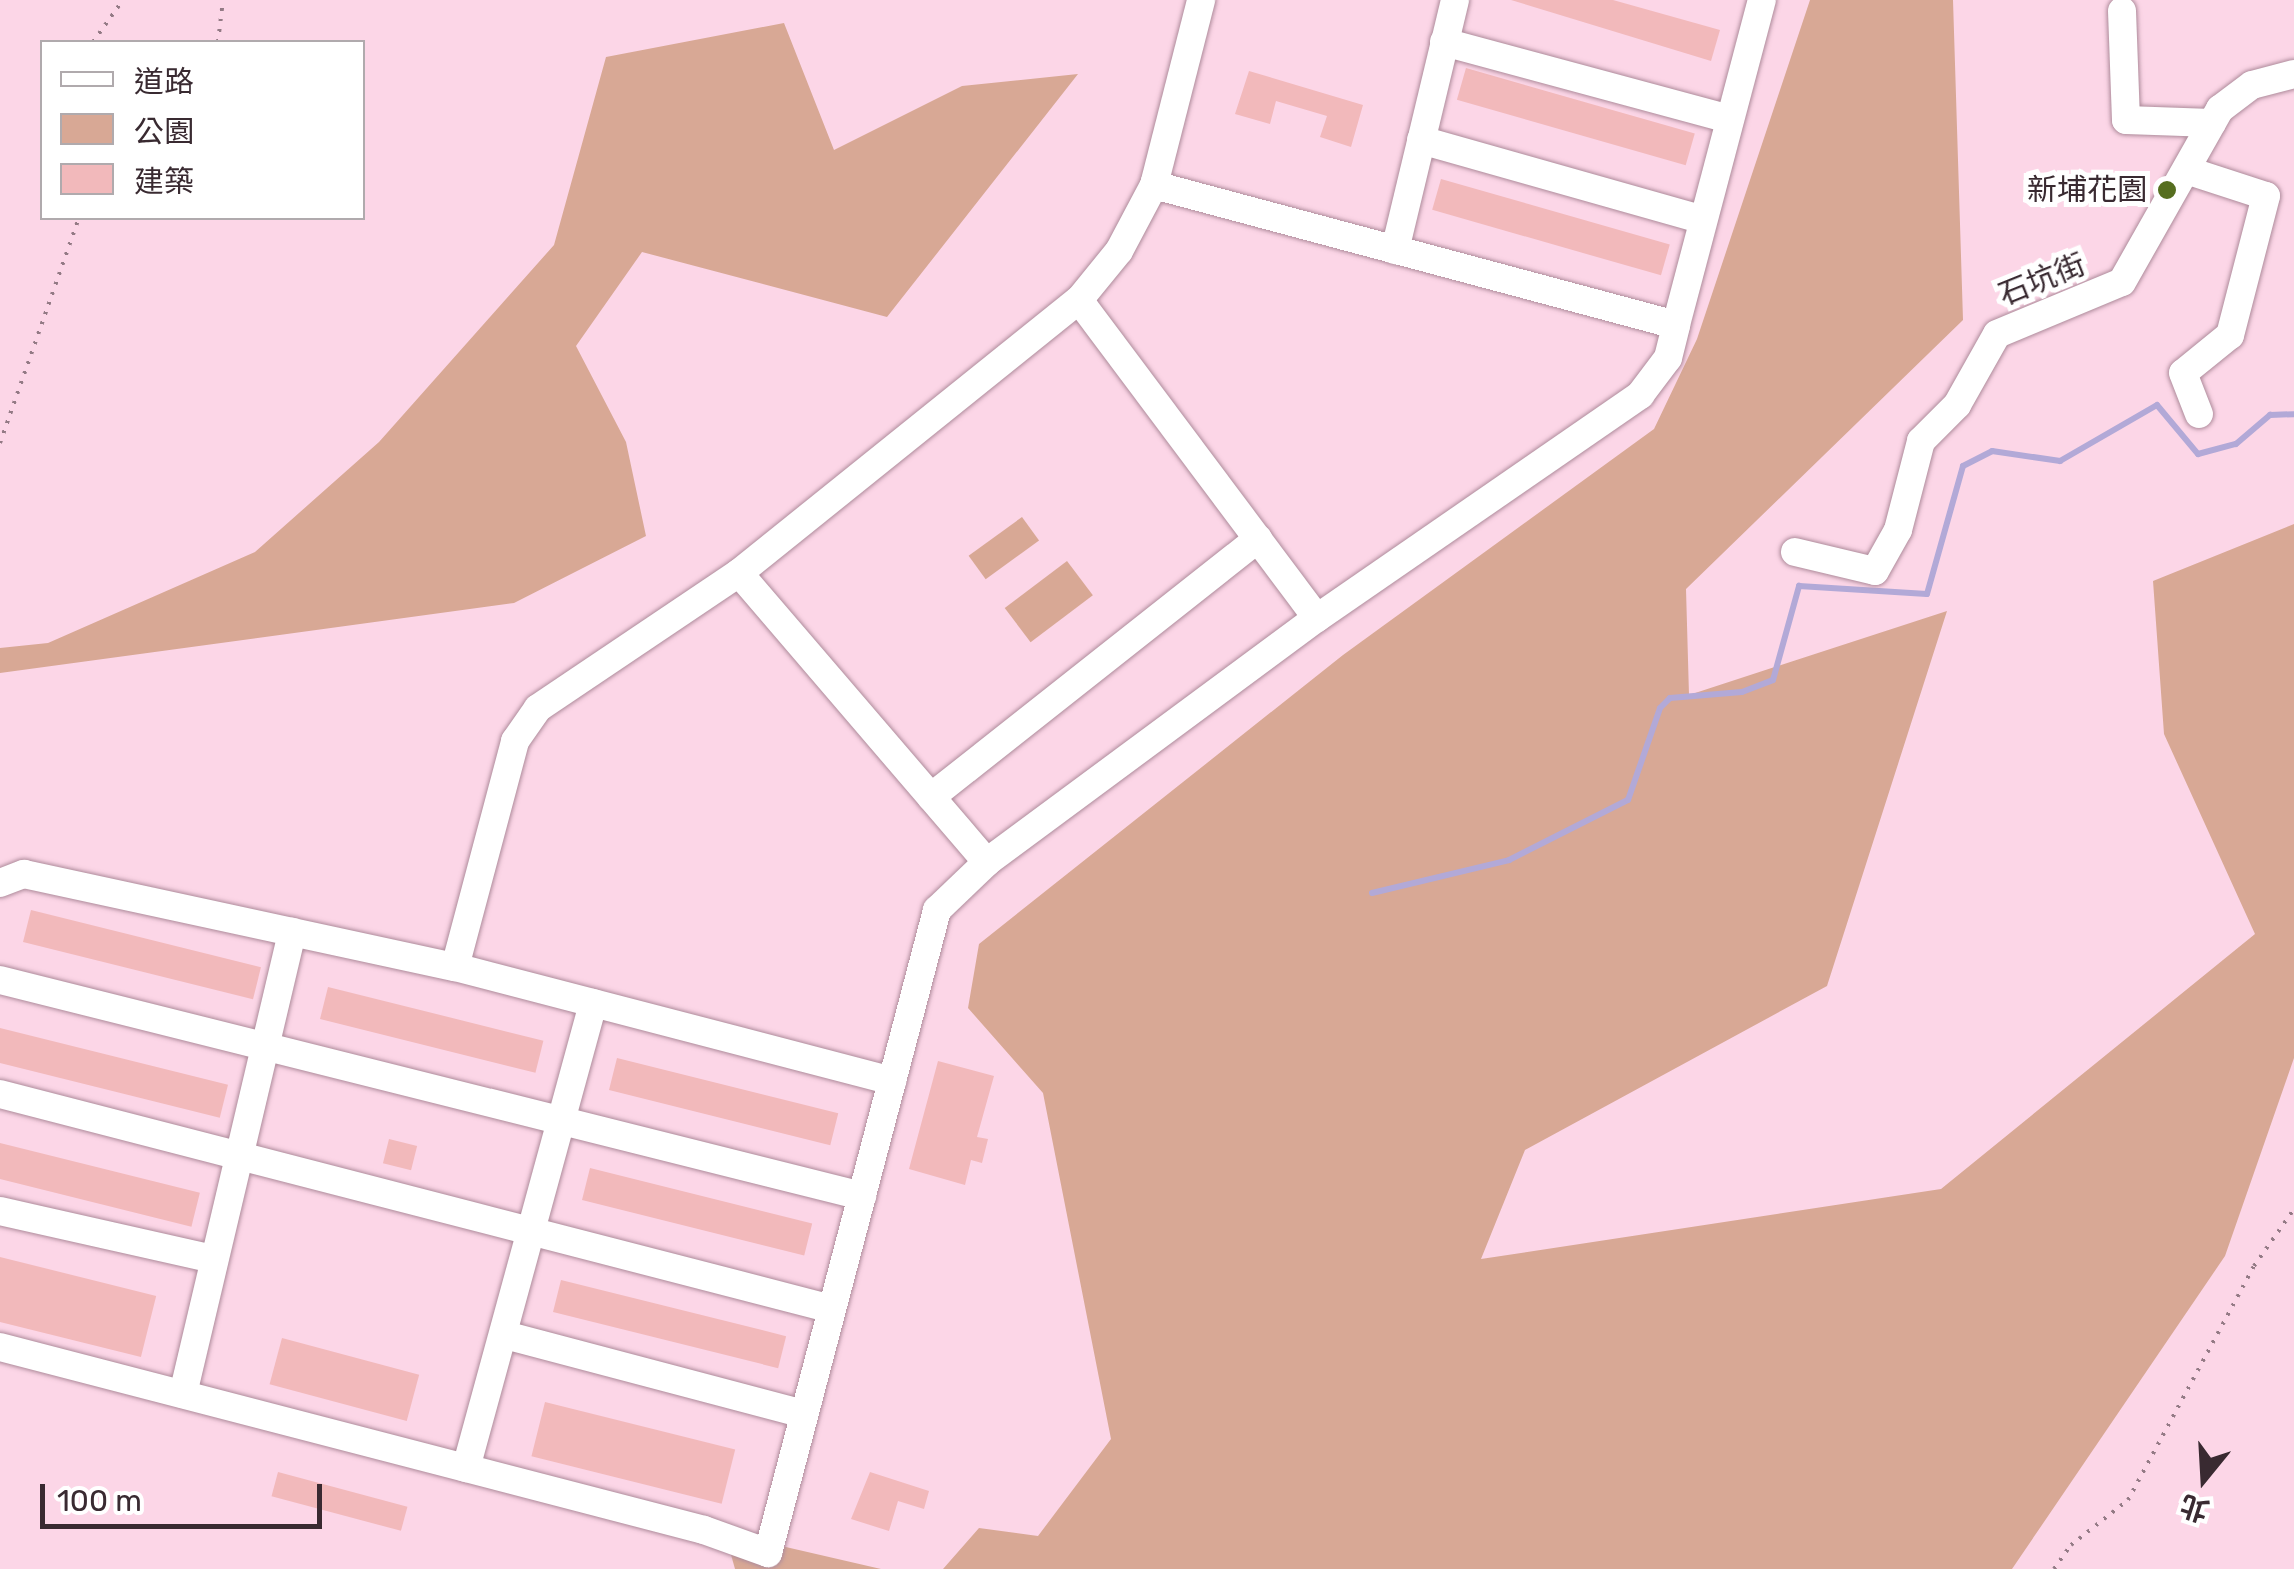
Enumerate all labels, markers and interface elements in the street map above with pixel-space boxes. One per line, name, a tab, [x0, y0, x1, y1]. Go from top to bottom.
legend	[40, 40, 365, 220]
text: 道路	[134, 64, 194, 100]
text: 公園	[134, 114, 194, 150]
text: 建築	[134, 164, 194, 200]
place label: 新埔花園	[2027, 172, 2147, 208]
marker: 新埔花園	[2156, 179, 2178, 201]
street label: 石坑街	[1994, 246, 2090, 314]
north arrow	[2154, 1429, 2254, 1529]
scale bar	[45, 1464, 328, 1526]
text: 100 m	[57, 1483, 142, 1519]
text: 北	[2176, 1488, 2213, 1528]

